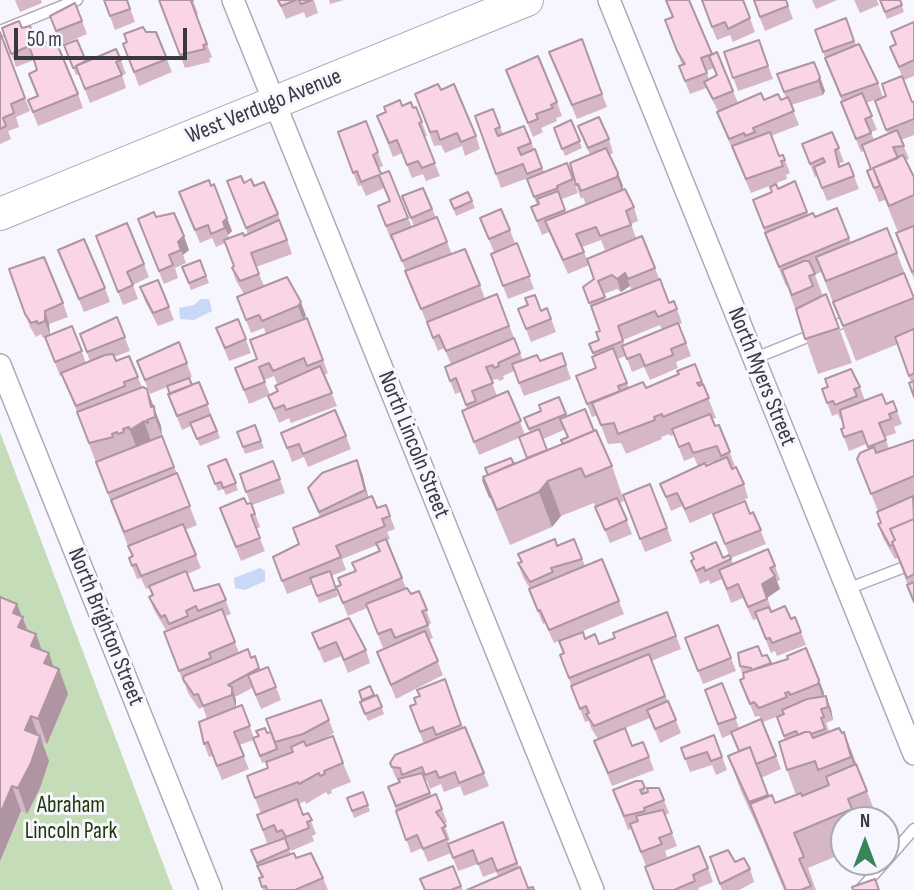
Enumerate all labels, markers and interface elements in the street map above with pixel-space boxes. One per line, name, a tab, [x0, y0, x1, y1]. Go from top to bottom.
scale bar	[18, 14, 191, 58]
text: 50 m	[27, 27, 62, 52]
street label: West Verdugo Avenue	[182, 63, 346, 151]
street label: North Myers Street	[721, 304, 801, 450]
street label: North Lincoln Street	[371, 367, 455, 523]
street label: North Brighton Street	[61, 544, 149, 710]
park label: Abraham Lincoln Park	[25, 792, 117, 846]
north arrow	[830, 806, 900, 876]
text: N	[860, 810, 870, 833]

